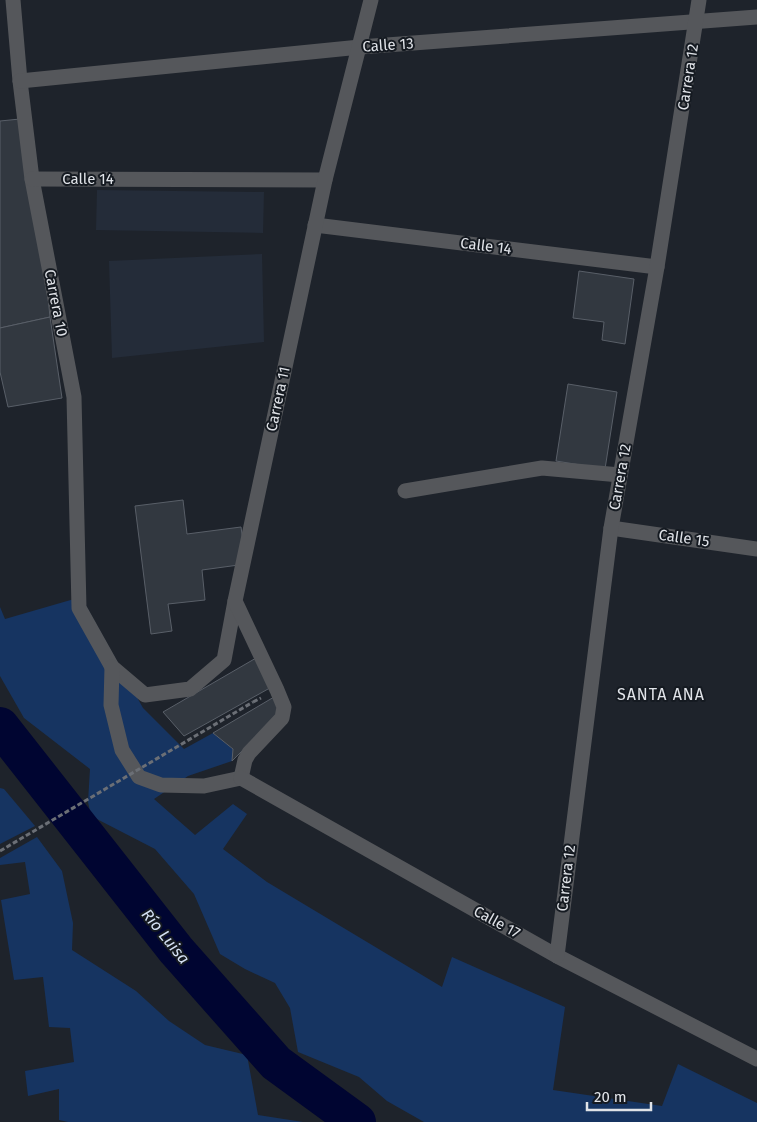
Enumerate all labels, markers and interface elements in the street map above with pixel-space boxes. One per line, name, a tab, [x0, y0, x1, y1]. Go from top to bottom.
street label: Calle 13	[362, 34, 414, 56]
street label: Carrera 12	[674, 42, 702, 112]
street label: Calle 14	[62, 170, 114, 188]
street label: Calle 14	[459, 234, 513, 258]
street label: Carrera 10	[41, 268, 71, 338]
street label: Carrera 11	[262, 365, 294, 433]
street label: Carrera 12	[605, 442, 635, 512]
street label: Calle 15	[657, 526, 711, 550]
district label: SANTA ANA	[617, 685, 705, 704]
street label: Carrera 12	[553, 844, 579, 912]
street label: Calle 17	[471, 902, 524, 942]
water label: Río Luisa	[138, 905, 194, 968]
scale bar	[587, 1080, 651, 1112]
text: 20 m	[594, 1088, 627, 1106]

